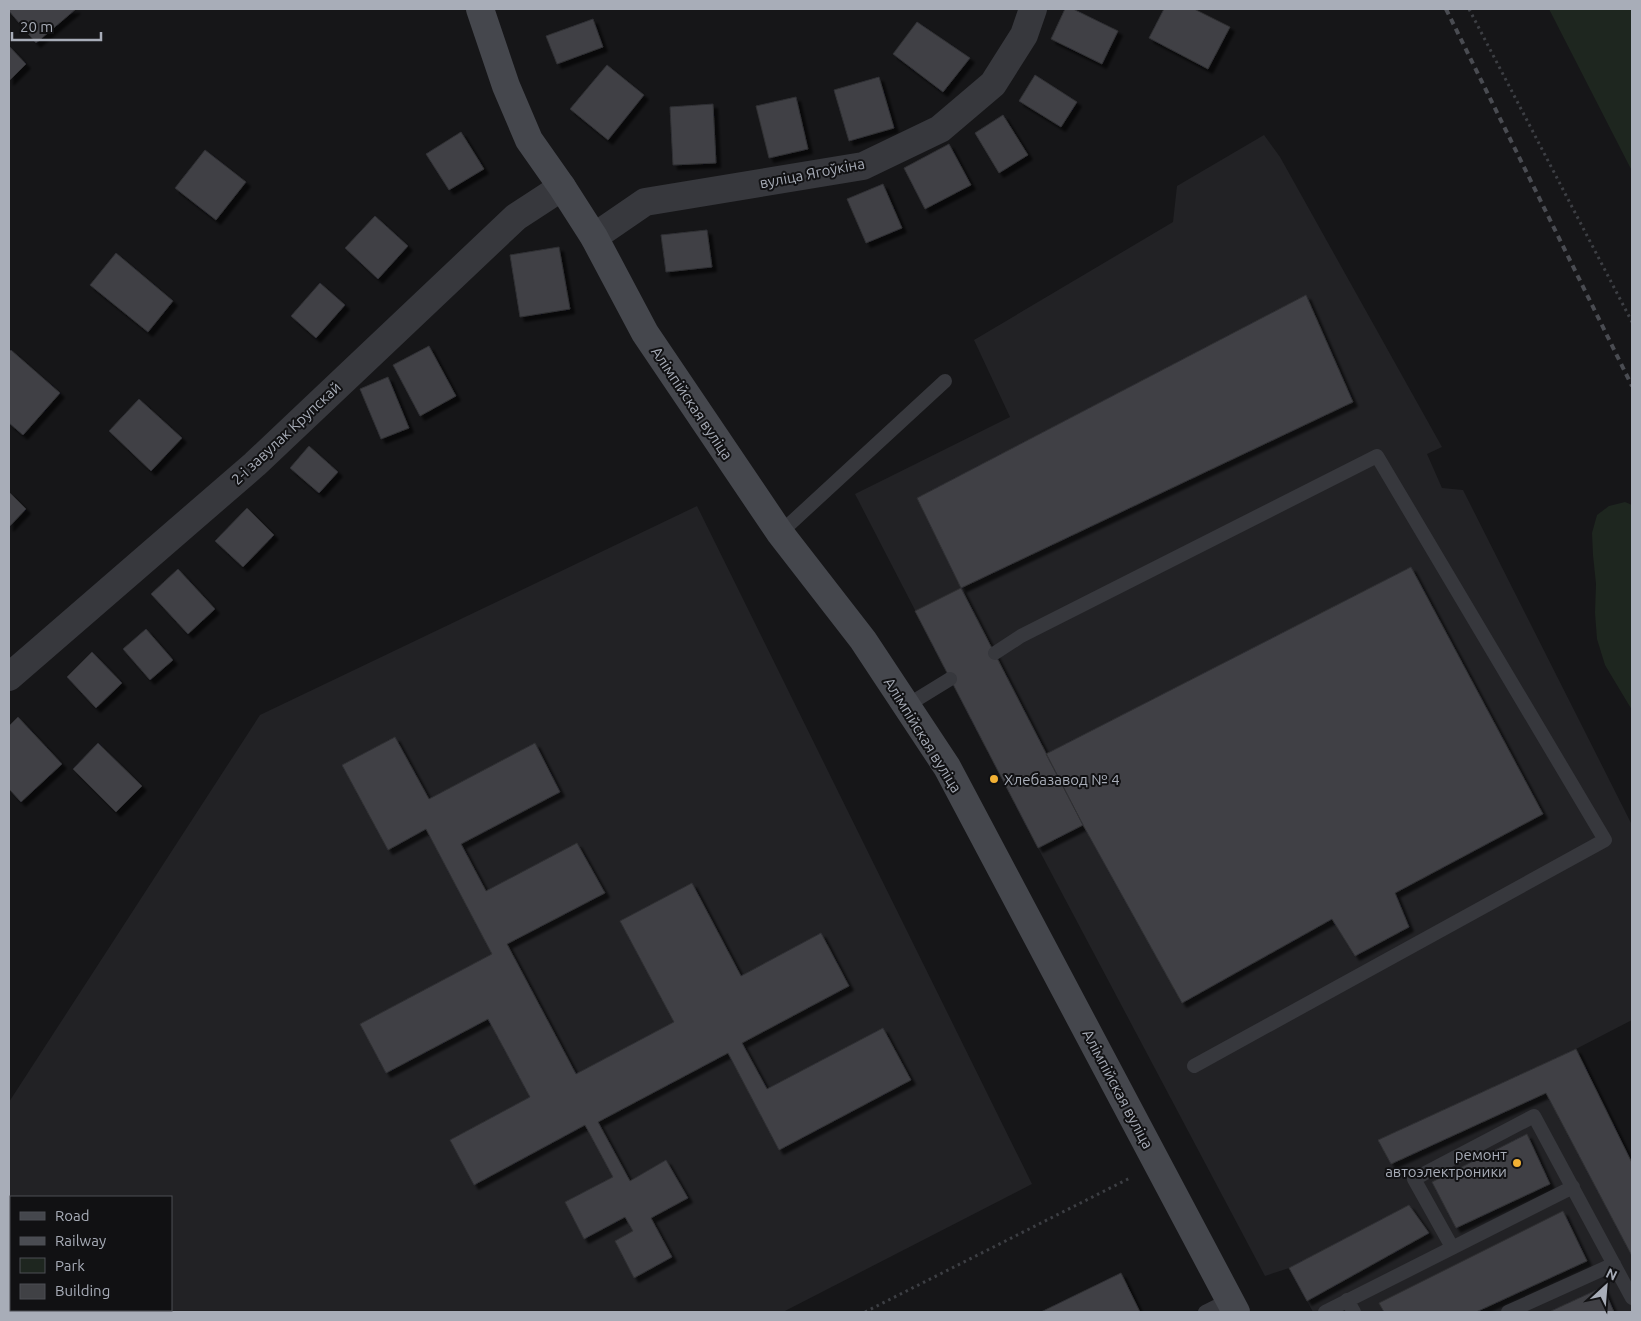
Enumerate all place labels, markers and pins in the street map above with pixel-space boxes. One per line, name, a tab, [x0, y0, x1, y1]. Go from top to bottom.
place label: Хлебазавод № 4	[1004, 771, 1120, 788]
marker: Хлебазавод № 4	[988, 773, 1000, 785]
place label: ремонт автоэлектроники	[1385, 1146, 1507, 1180]
marker: ремонт автоэлектроники	[1511, 1157, 1523, 1169]

